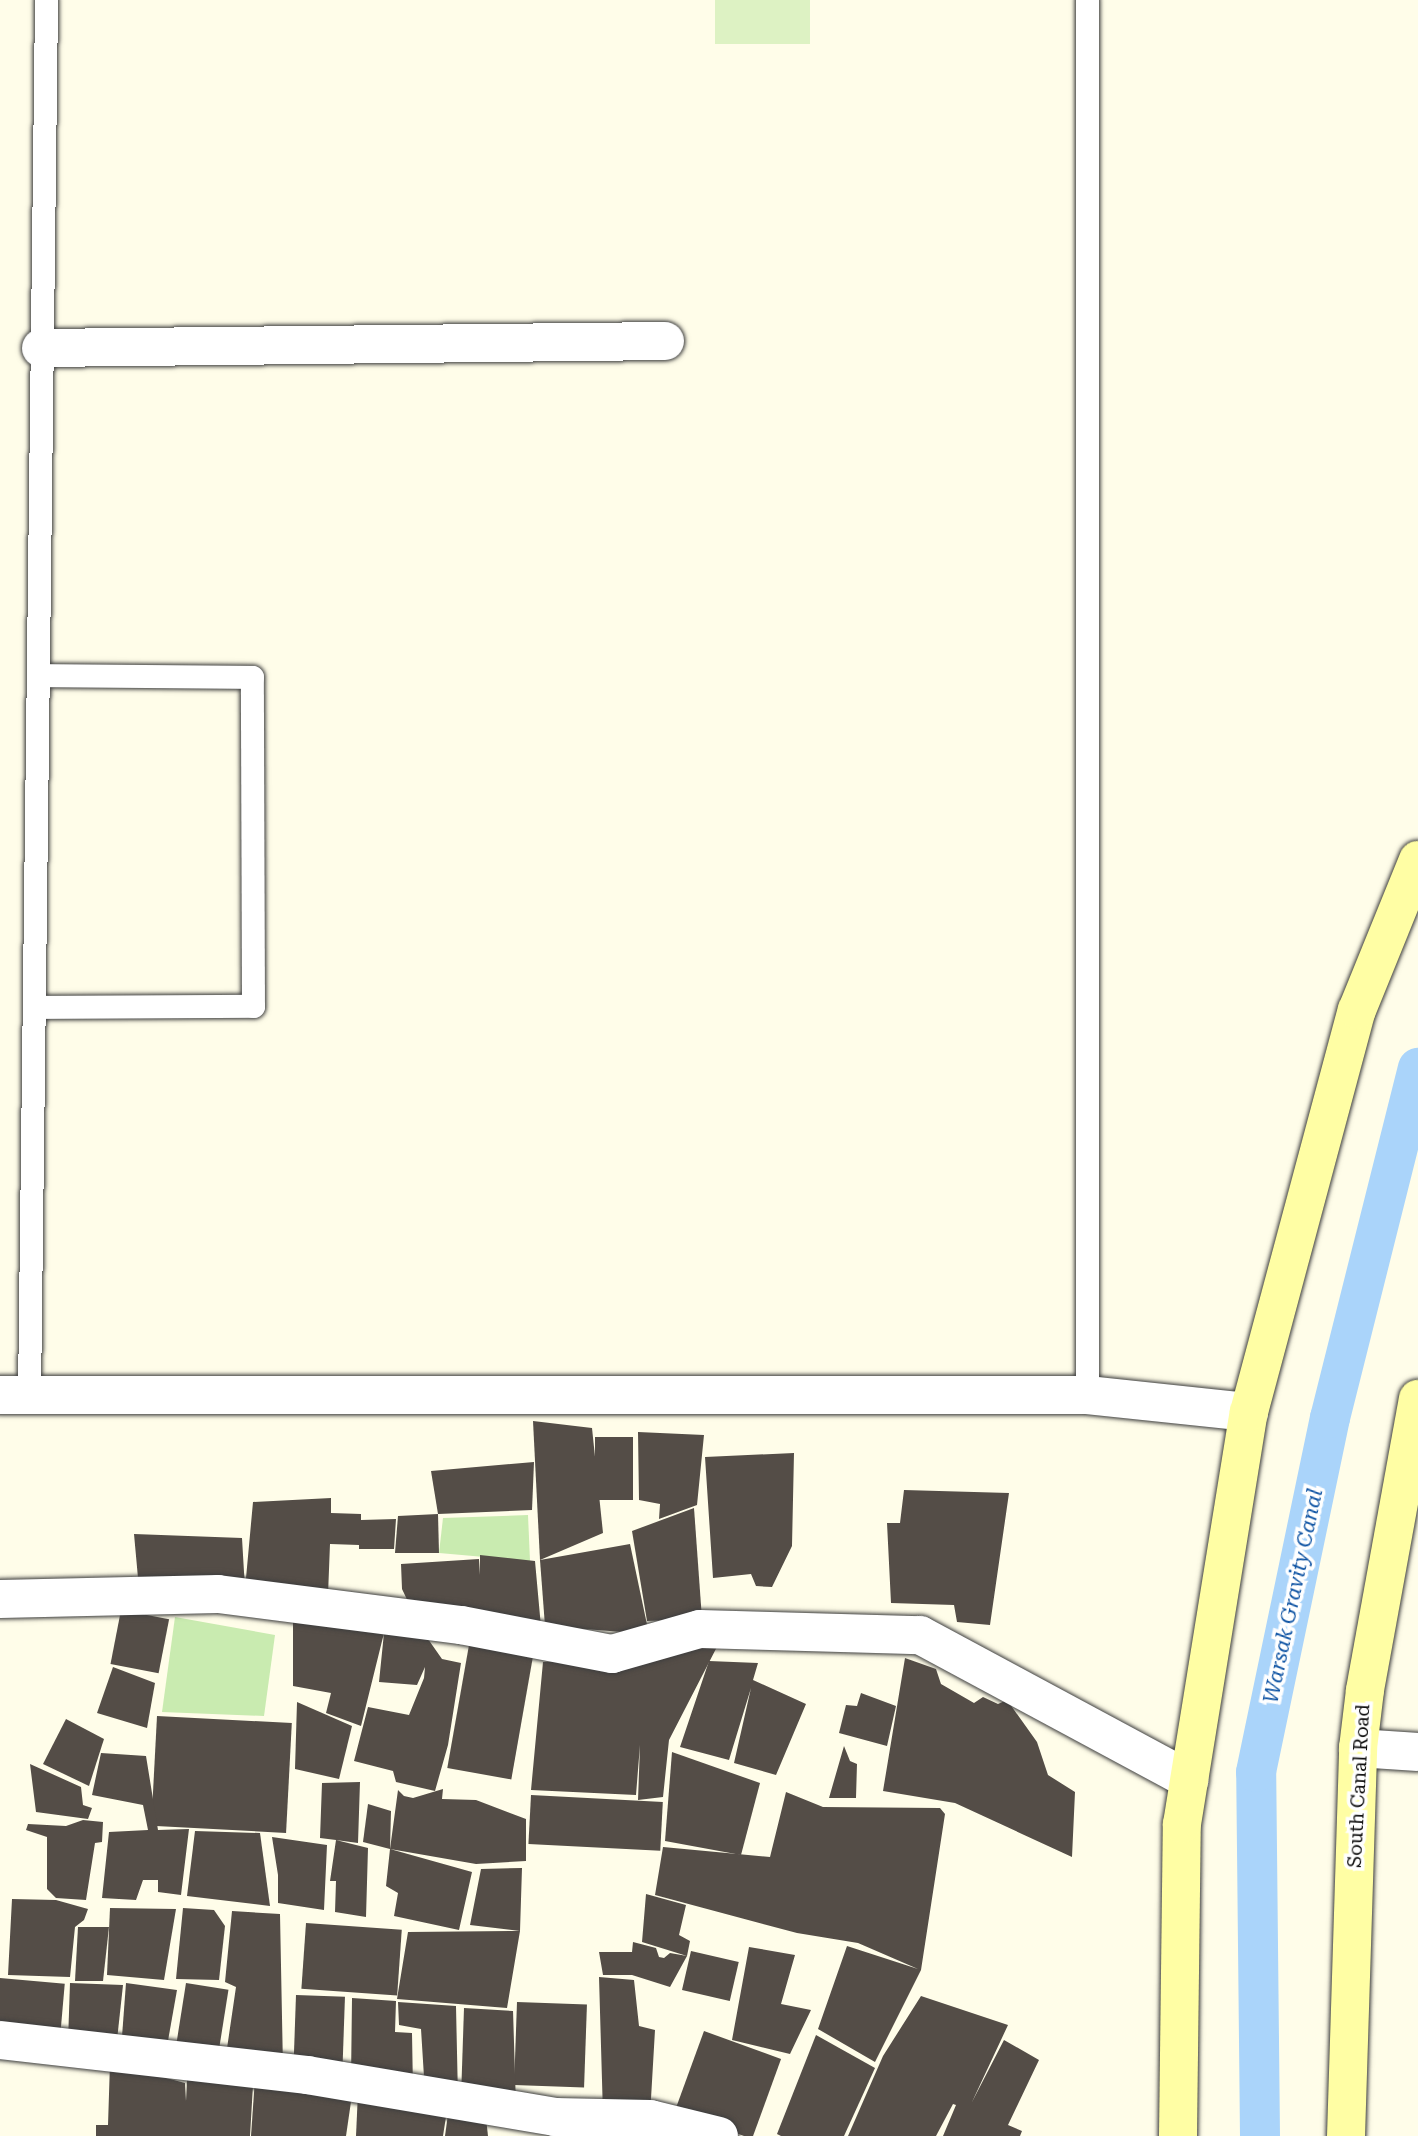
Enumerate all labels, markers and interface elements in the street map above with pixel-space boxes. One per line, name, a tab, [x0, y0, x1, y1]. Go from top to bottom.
water label: Warsak Gravity Canal	[1258, 1486, 1328, 1706]
street label: South Canal Road	[1343, 1704, 1375, 1868]

